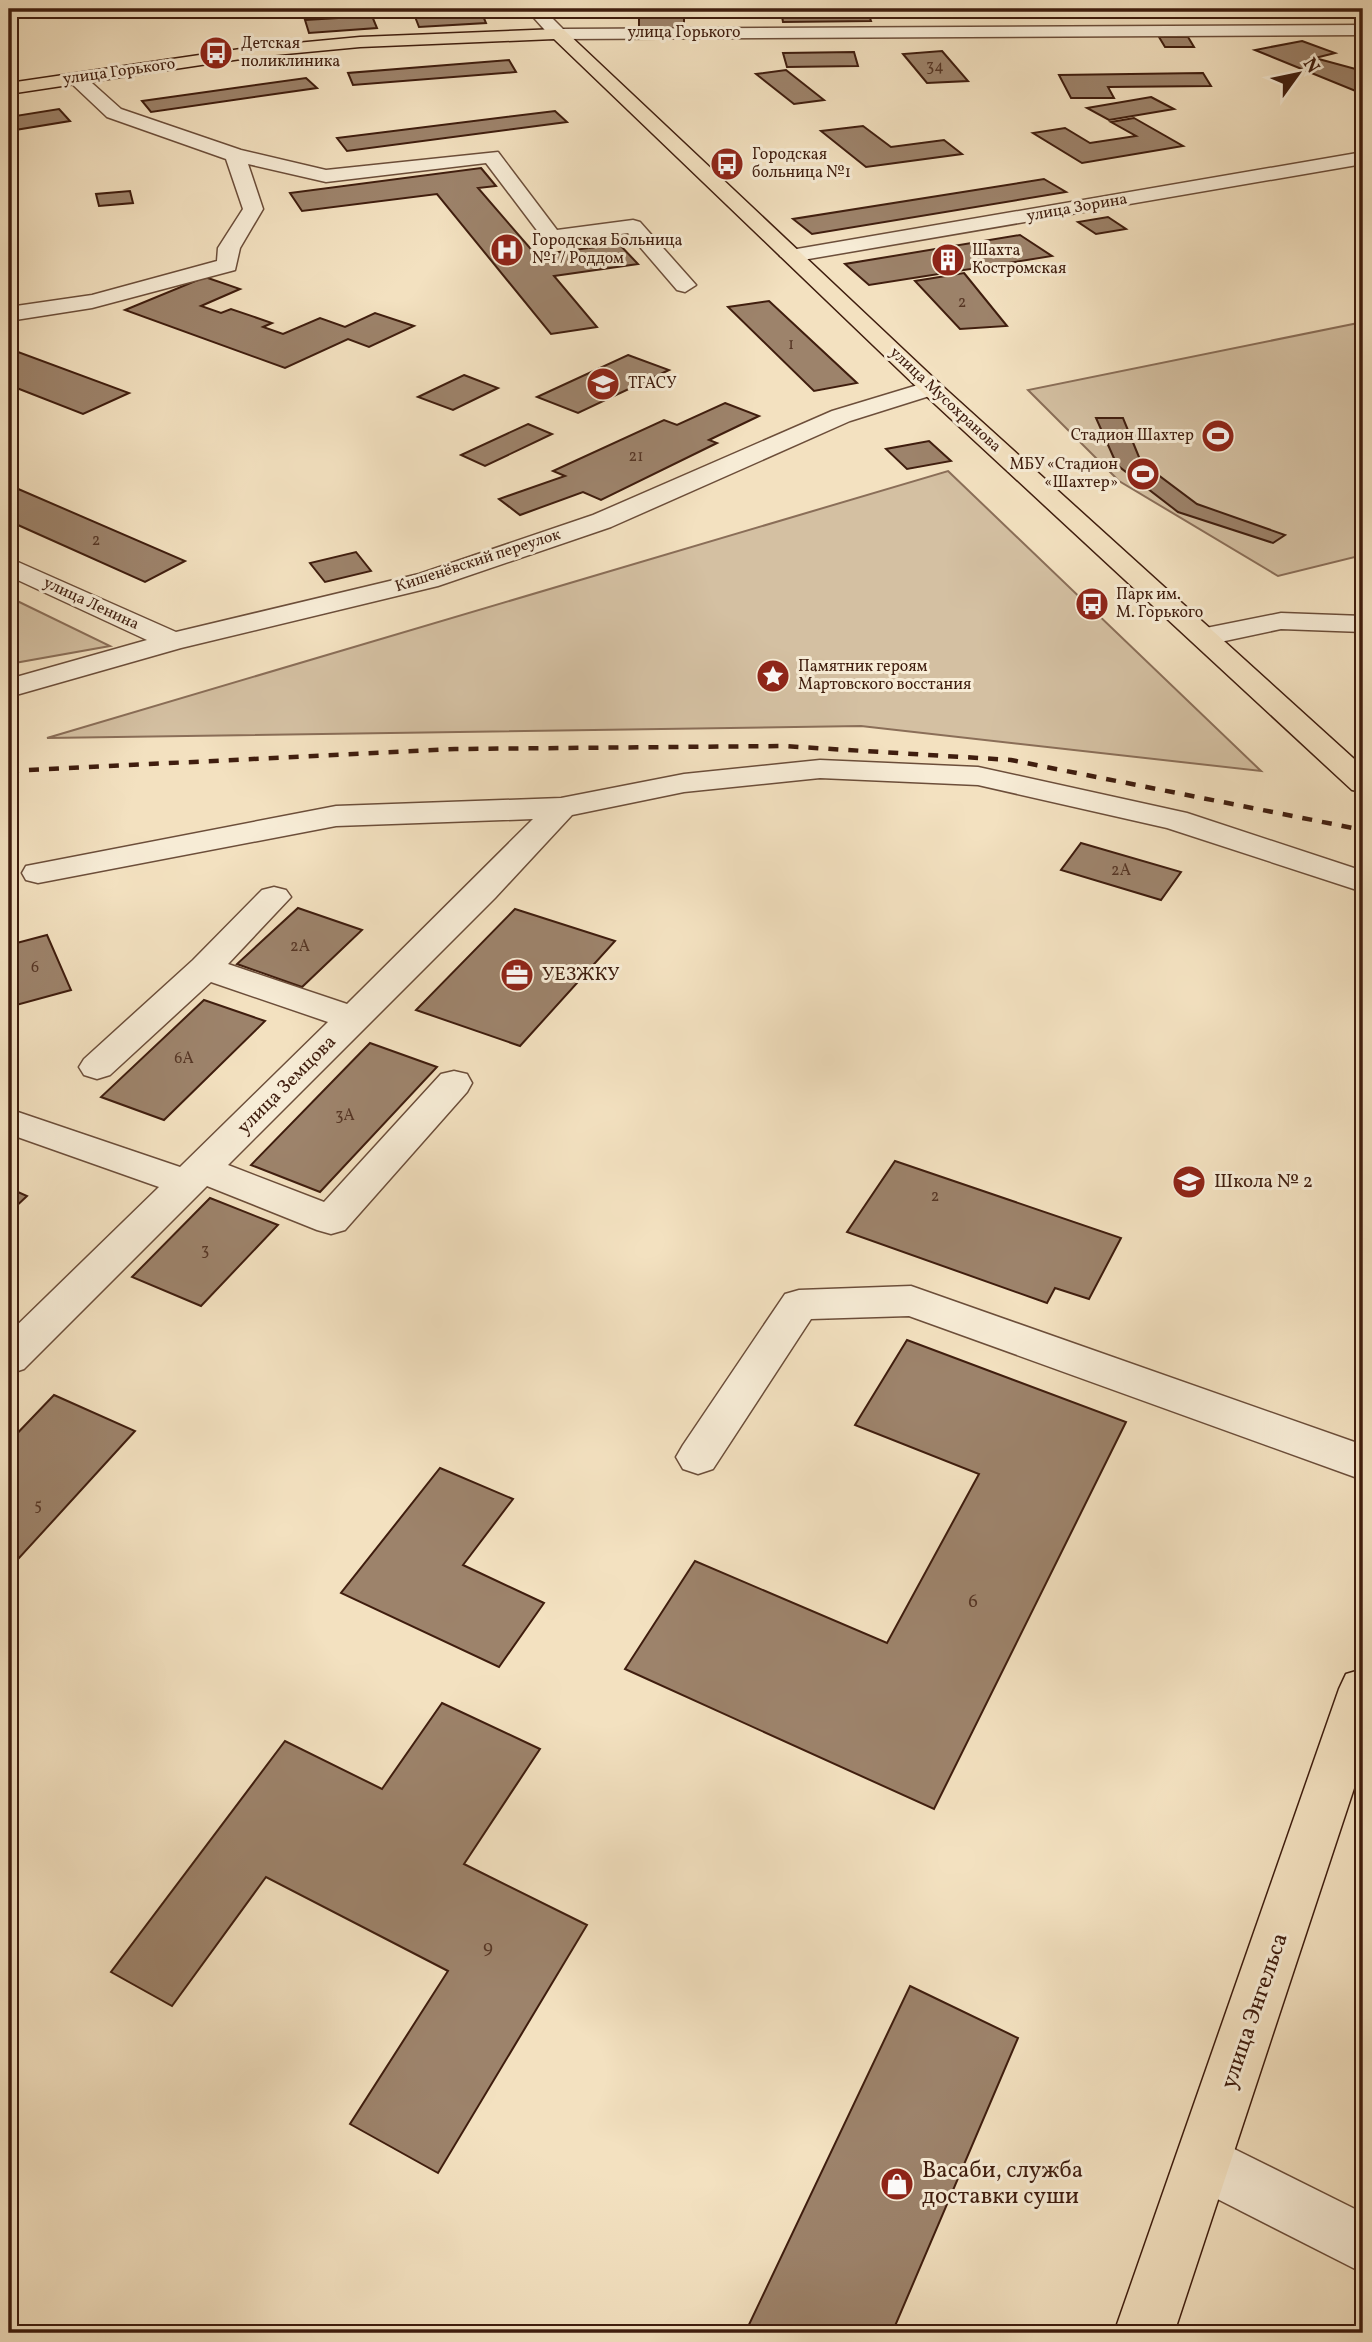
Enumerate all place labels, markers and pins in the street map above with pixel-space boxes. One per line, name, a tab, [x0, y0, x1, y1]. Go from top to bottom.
place label: Детская поликлиника	[241, 33, 340, 73]
bus stop icon: Детская поликлиника	[197, 34, 235, 72]
place label: Городская больница №1	[752, 144, 851, 184]
bus stop icon: Городская больница №1	[708, 145, 746, 183]
place label: Городская Больница №1 / Роддом	[532, 230, 683, 270]
hospital icon: Городская Больница №1 / Роддом	[488, 231, 526, 269]
place label: Шахта Костромская	[972, 240, 1066, 280]
building icon: Шахта Костромская	[929, 241, 967, 279]
school or university icon: ТГАСУ	[584, 365, 622, 403]
place label: ТГАСУ	[628, 373, 677, 395]
sports icon: Стадион Шахтер	[1199, 417, 1237, 455]
place label: Стадион Шахтер	[1071, 425, 1194, 447]
place label: МБУ «Стадион «Шахтер»	[1009, 454, 1118, 494]
sports icon: МБУ «Стадион «Шахтер»	[1124, 455, 1162, 493]
place label: Парк им. М. Горького	[1116, 584, 1203, 624]
bus stop icon: Парк им. М. Горького	[1073, 585, 1111, 623]
place label: Памятник героям Мартовского восстания	[798, 656, 971, 696]
place icon: Памятник героям Мартовского восстания	[754, 657, 792, 695]
office icon: УЕЗЖКУ	[498, 956, 536, 994]
place label: УЕЗЖКУ	[542, 962, 620, 988]
school or university icon: Школа № 2	[1170, 1163, 1208, 1201]
place label: Школа № 2	[1214, 1169, 1313, 1195]
place label: Васаби, служба доставки суши	[922, 2155, 1083, 2213]
shop icon: Васаби, служба доставки суши	[878, 2165, 916, 2203]

